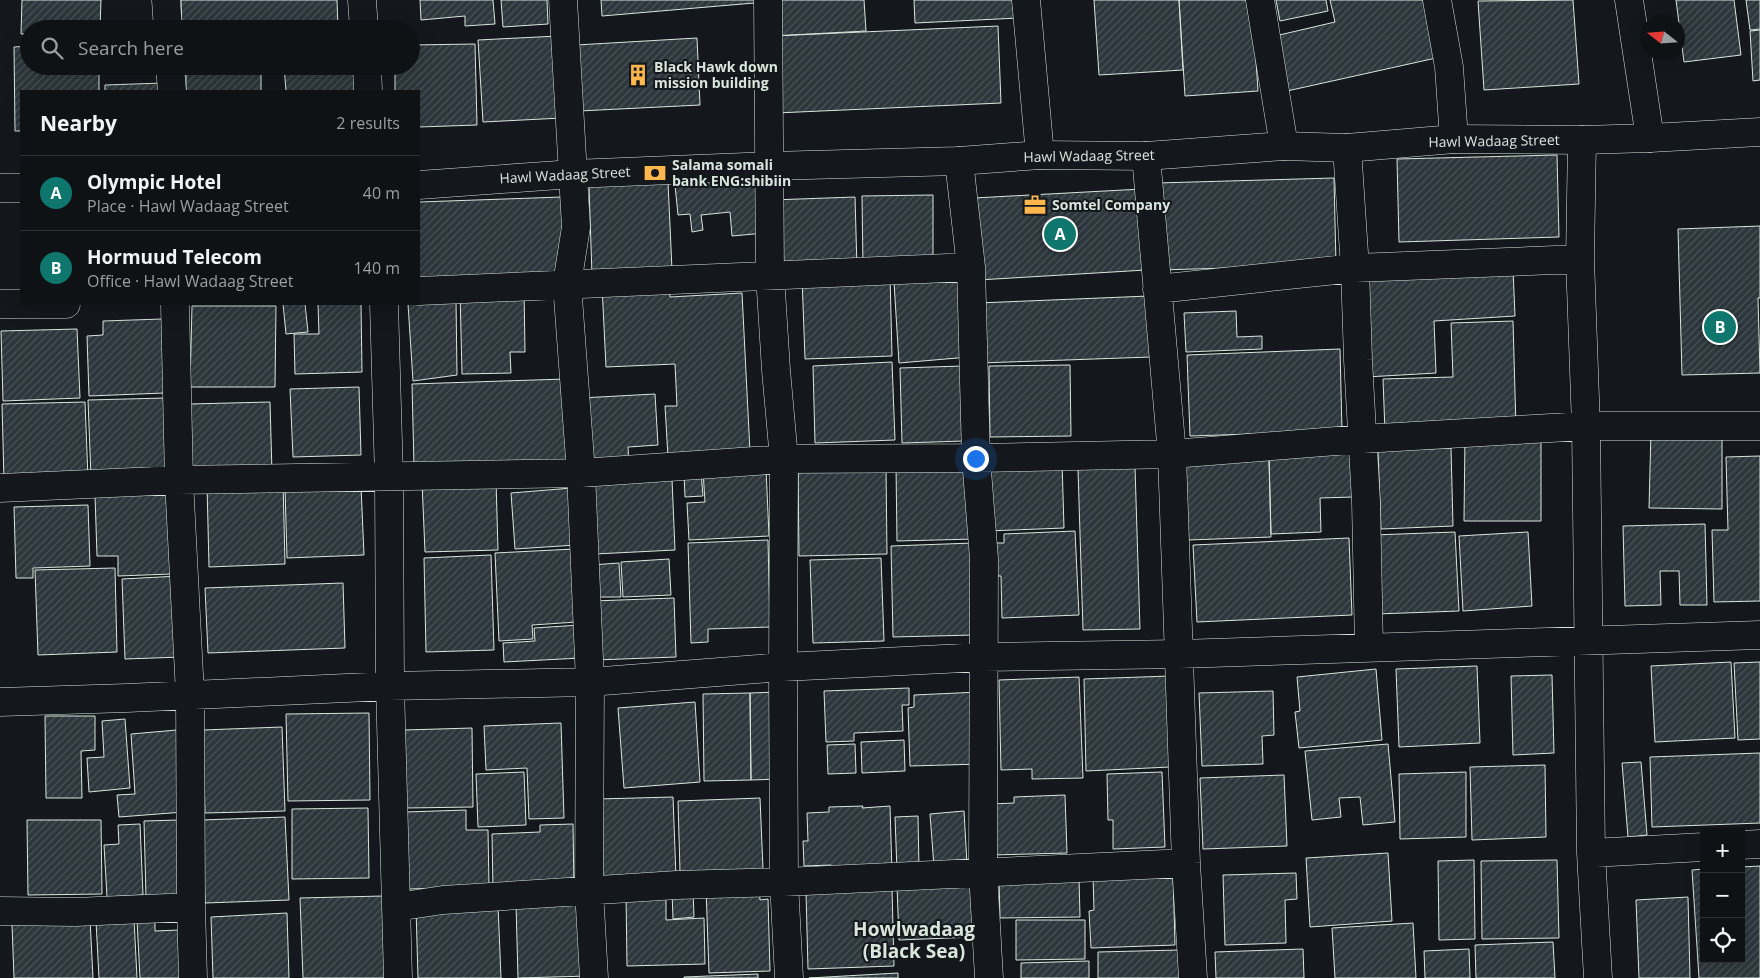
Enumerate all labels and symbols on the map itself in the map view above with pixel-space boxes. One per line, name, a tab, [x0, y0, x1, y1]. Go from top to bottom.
north arrow	[1640, 15, 1685, 60]
place label: Black Hawk down mission building	[654, 57, 778, 92]
building icon: Black Hawk down mission building	[625, 62, 651, 88]
street label: Hawl Wadaag Street	[1428, 130, 1560, 151]
street label: Hawl Wadaag Street	[1023, 145, 1155, 166]
place label: Salama somali bank ENG:shibiin	[672, 155, 791, 190]
bank icon: Salama somali bank ENG:shibiin	[642, 160, 668, 186]
street label: Hawl Wadaag Street	[499, 162, 631, 187]
office icon: Somtel Company	[1022, 192, 1048, 218]
place label: Somtel Company	[1052, 195, 1170, 214]
pin: A	[1044, 215, 1076, 253]
pin: B	[1704, 308, 1736, 346]
your location	[963, 446, 989, 472]
district label: Howlwadaag (Black Sea)	[853, 916, 975, 964]

